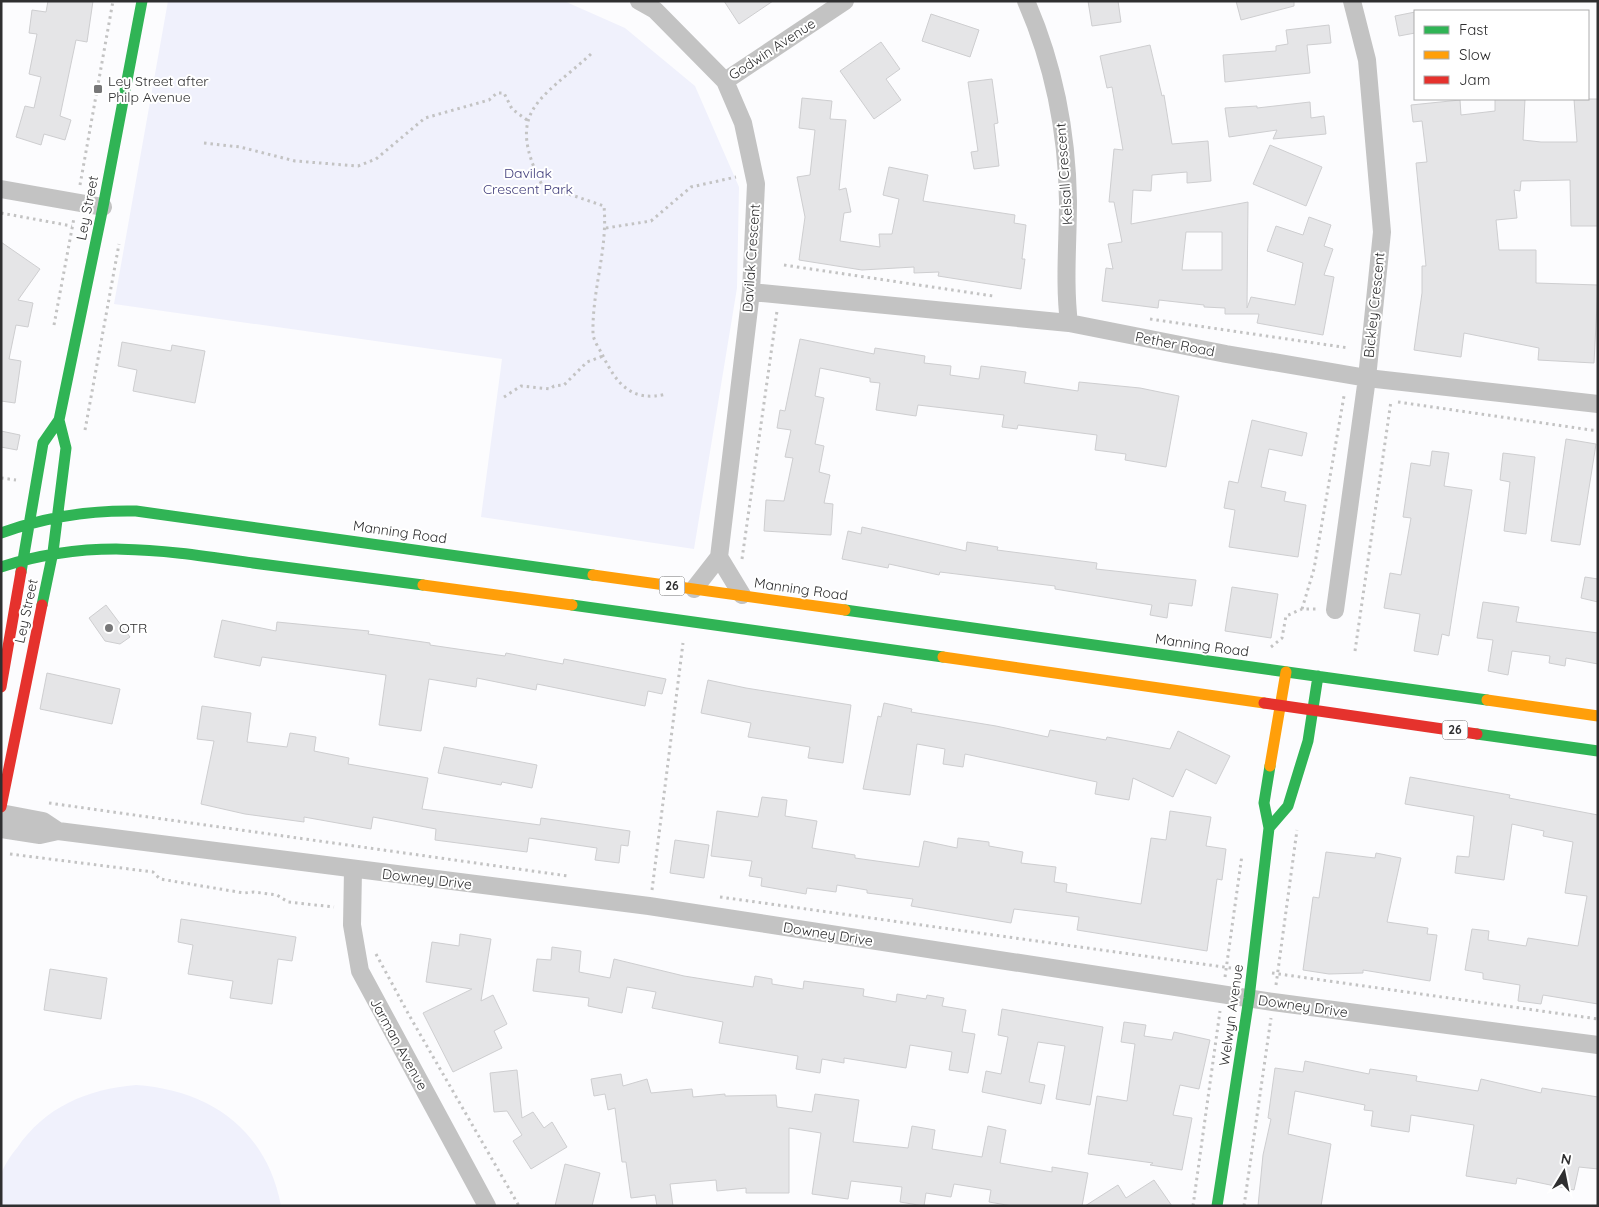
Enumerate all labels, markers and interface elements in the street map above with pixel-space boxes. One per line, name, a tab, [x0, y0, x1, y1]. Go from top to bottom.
legend	[1414, 10, 1589, 100]
street label: Godwin Avenue	[725, 14, 819, 84]
text: Fast	[1459, 20, 1488, 39]
text: Slow	[1459, 45, 1491, 64]
text: Jam	[1459, 70, 1490, 89]
place label: Ley Street after Philp Avenue	[108, 72, 209, 106]
marker: Ley Street after Philp Avenue	[92, 83, 104, 95]
street label: Kelsall Crescent	[1051, 122, 1077, 226]
park label: Davilak Crescent Park	[483, 164, 573, 198]
street label: Ley Street	[72, 174, 102, 242]
street label: Davilak Crescent	[738, 203, 764, 313]
street label: Bickley Crescent	[1359, 251, 1389, 359]
street label: Pether Road	[1134, 327, 1216, 361]
street label: Manning Road	[352, 517, 448, 547]
street label: Manning Road	[753, 574, 849, 604]
road number: 26	[660, 576, 684, 596]
street label: Ley Street	[10, 577, 42, 645]
place label: OTR	[119, 619, 147, 637]
marker: OTR	[103, 622, 115, 634]
street label: Manning Road	[1154, 630, 1250, 660]
road number: 26	[1442, 720, 1468, 740]
street label: Downey Drive	[381, 865, 473, 893]
street label: Downey Drive	[782, 918, 874, 950]
street label: Welwyn Avenue	[1215, 963, 1247, 1067]
street label: Downey Drive	[1257, 991, 1349, 1021]
street label: Jarman Avenue	[366, 995, 432, 1093]
north arrow	[1539, 1147, 1589, 1197]
text: N	[1560, 1149, 1573, 1169]

